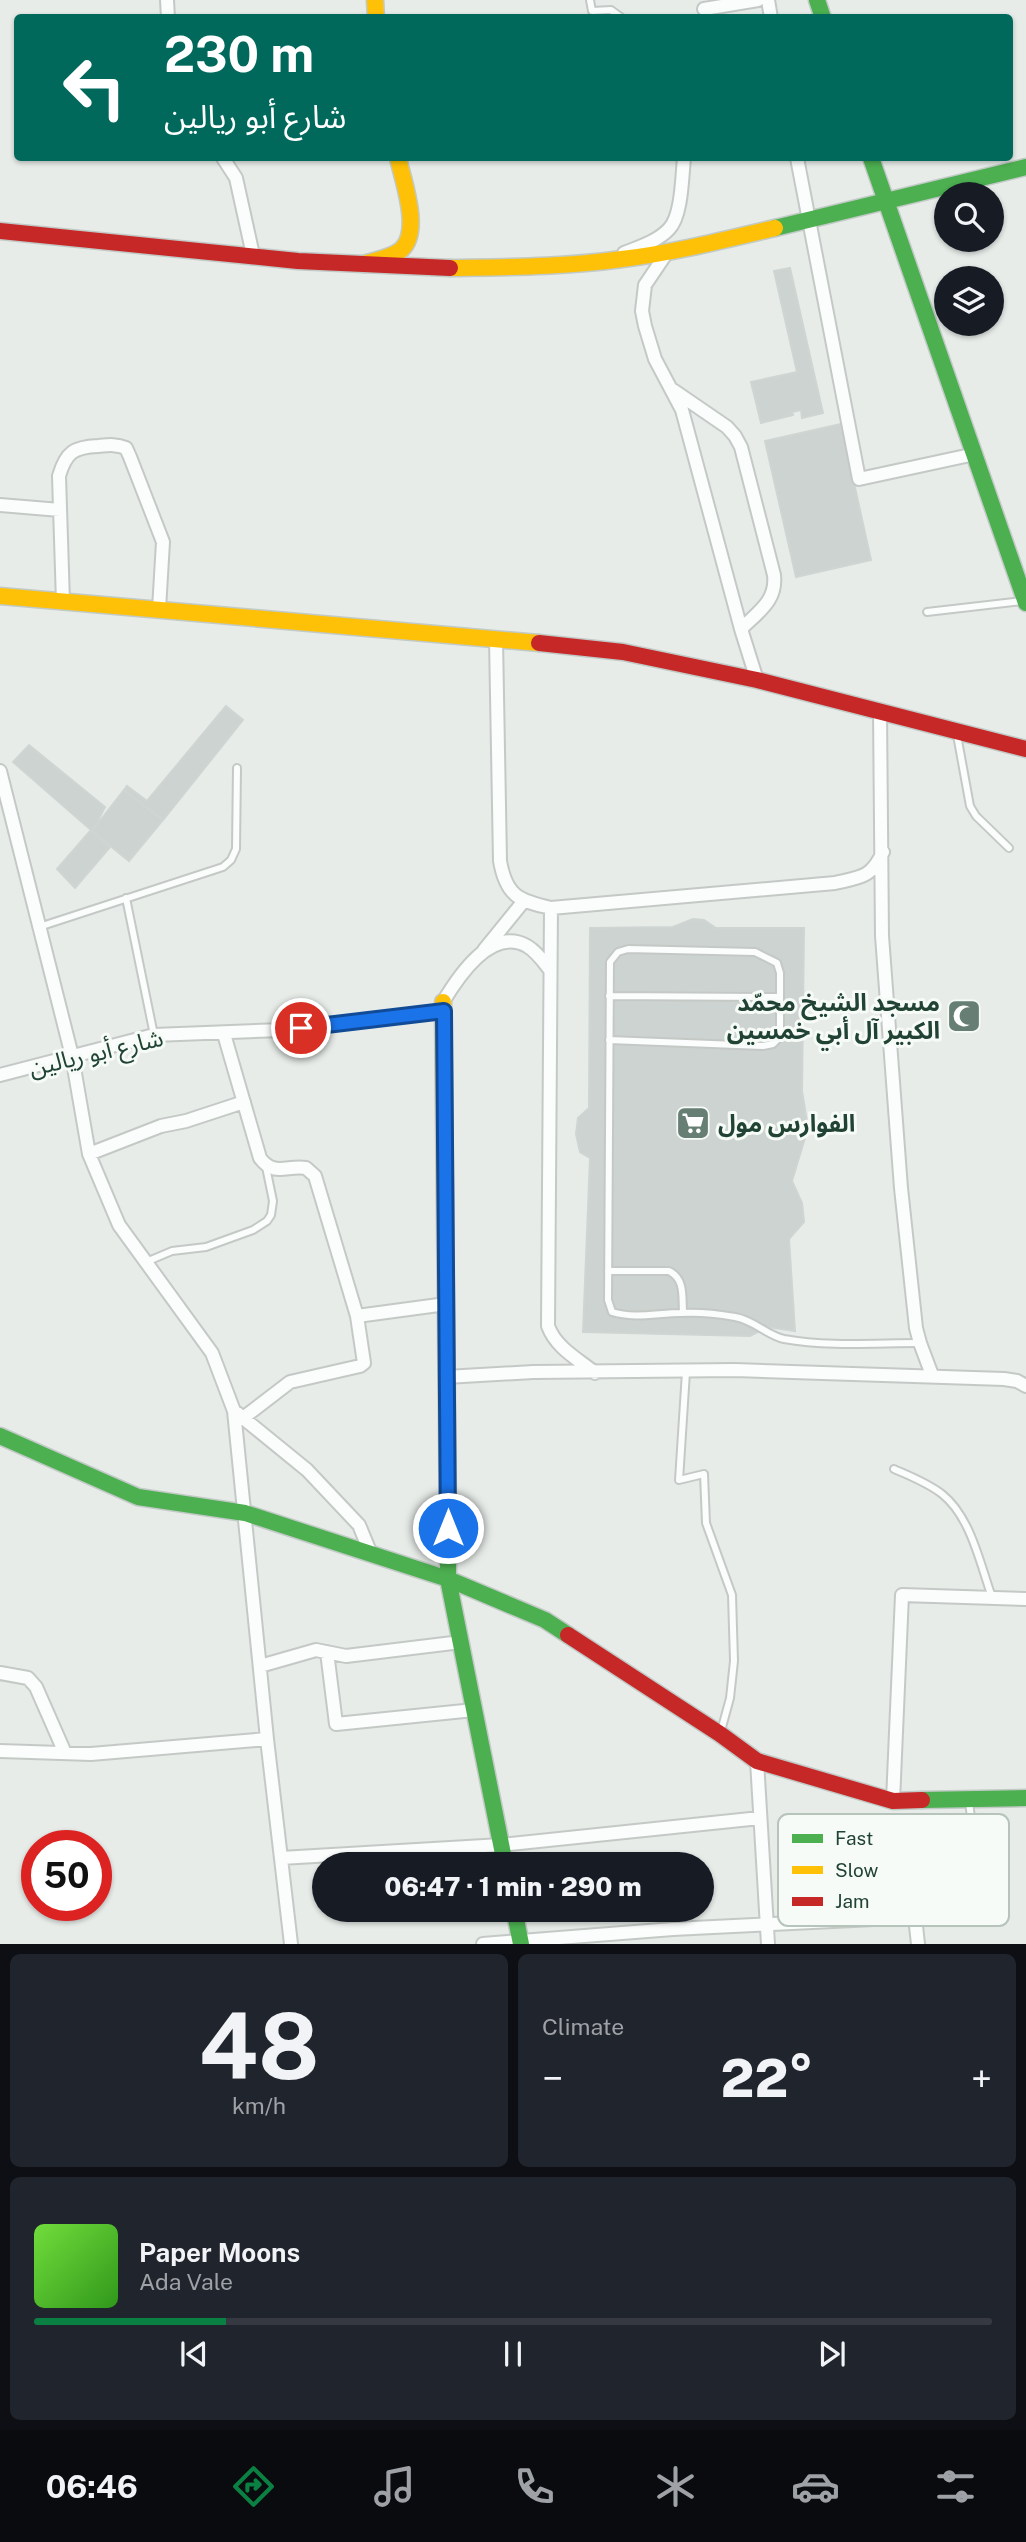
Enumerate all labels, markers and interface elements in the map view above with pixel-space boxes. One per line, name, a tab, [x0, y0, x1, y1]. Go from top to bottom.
text: 230 m	[164, 25, 314, 83]
icon: left	[49, 42, 140, 133]
text: شارع أبو ريالين	[164, 98, 346, 135]
map controls	[934, 182, 1004, 336]
button: search	[934, 182, 1004, 252]
button: layers	[934, 266, 1004, 336]
place label: مسجد الشيخ محمّد الكبير آل أبي خمسين	[727, 988, 940, 1051]
mosque icon: مسجد الشيخ محمّد الكبير آل أبي خمسين	[945, 997, 983, 1035]
pin	[271, 998, 331, 1058]
icon: arrive	[282, 1009, 320, 1047]
street label: شارع أبو ريالين	[26, 1022, 167, 1085]
supermarket icon: الفوارس مول	[674, 1104, 712, 1142]
place label: الفوارس مول	[718, 1109, 855, 1138]
position arrow	[411, 1491, 485, 1565]
legend	[778, 1814, 1009, 1926]
text: Fast	[835, 1827, 873, 1849]
speed limit sign: 50	[21, 1830, 112, 1921]
text: Slow	[835, 1859, 879, 1881]
text: 06:47 · 1 min · 290 m	[384, 1871, 642, 1902]
text: Jam	[835, 1890, 869, 1912]
text: 48	[199, 1993, 319, 2099]
text: Climate	[542, 2013, 624, 2040]
text: 22°	[721, 2048, 813, 2109]
text: −	[542, 2056, 563, 2101]
text: +	[971, 2056, 992, 2101]
text: km/h	[232, 2092, 286, 2119]
text: Paper Moons	[139, 2237, 300, 2268]
text: Ada Vale	[139, 2268, 233, 2295]
icon: previous	[175, 2335, 213, 2373]
icon: pause	[494, 2335, 532, 2373]
icon: next	[813, 2335, 851, 2373]
icon: directions	[229, 2462, 278, 2511]
icon: music	[370, 2462, 419, 2511]
icon: phone	[510, 2462, 559, 2511]
icon: climate	[651, 2462, 700, 2511]
icon: car	[791, 2462, 840, 2511]
icon: filters	[931, 2462, 980, 2511]
text: 06:46	[46, 2468, 138, 2505]

